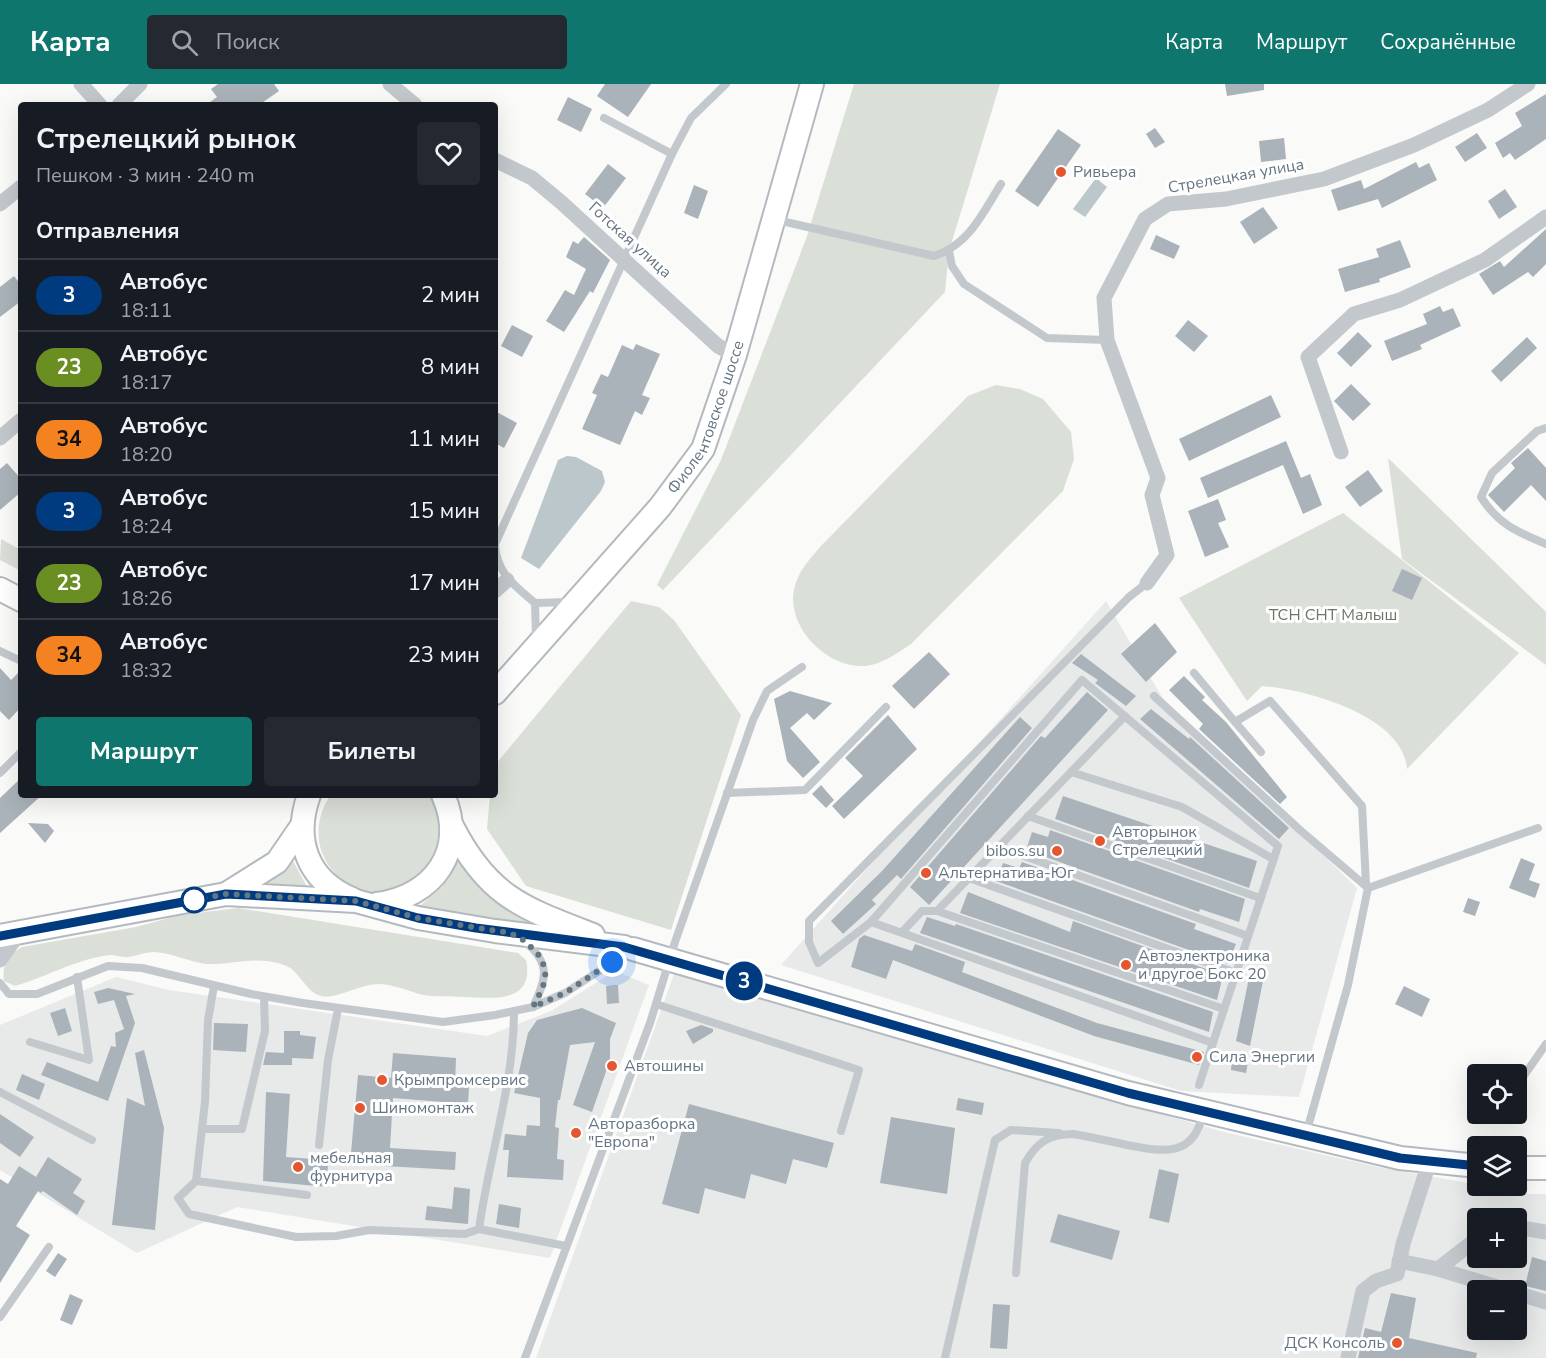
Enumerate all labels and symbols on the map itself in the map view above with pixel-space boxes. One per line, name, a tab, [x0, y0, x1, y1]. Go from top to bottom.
street label: Стрелецкая улица	[1166, 153, 1306, 199]
place label: Ривьера	[1073, 161, 1136, 183]
marker: Ривьера	[1054, 165, 1068, 179]
street label: Готская улица	[584, 197, 676, 283]
street label: Фиолентовское шоссе	[662, 338, 750, 499]
park label: ТСН СНТ Малыш	[1269, 604, 1397, 626]
place label: Авторынок Стрелецкий	[1112, 821, 1203, 861]
marker: Авторынок Стрелецкий	[1093, 834, 1107, 848]
place label: bibos.su	[986, 840, 1045, 862]
marker: bibos.su	[1050, 844, 1064, 858]
place label: Альтернатива-Юг	[938, 862, 1074, 884]
marker: Альтернатива-Юг	[919, 866, 933, 880]
unlabelled marker	[181, 887, 207, 913]
place label: Автоэлектроника и другое Бокс 20	[1138, 945, 1270, 985]
your location	[597, 947, 627, 977]
marker: Автоэлектроника и другое Бокс 20	[1119, 958, 1133, 972]
line badge: 3	[724, 962, 764, 1000]
place label: Сила Энергии	[1209, 1046, 1315, 1068]
marker: Сила Энергии	[1190, 1050, 1204, 1064]
place label: Автошины	[624, 1055, 704, 1077]
marker: Автошины	[605, 1059, 619, 1073]
place label: Крымпромсервис	[394, 1069, 526, 1091]
marker: Крымпромсервис	[375, 1073, 389, 1087]
place label: Шиномонтаж	[372, 1097, 474, 1119]
marker: Шиномонтаж	[353, 1101, 367, 1115]
place label: Авторазборка "Европа"	[588, 1113, 695, 1153]
marker: Авторазборка "Европа"	[569, 1126, 583, 1140]
place label: мебельная фурнитура	[310, 1147, 393, 1187]
marker: мебельная фурнитура	[291, 1160, 305, 1174]
place label: ДСК Консоль	[1285, 1332, 1385, 1354]
marker: ДСК Консоль	[1390, 1336, 1404, 1350]

